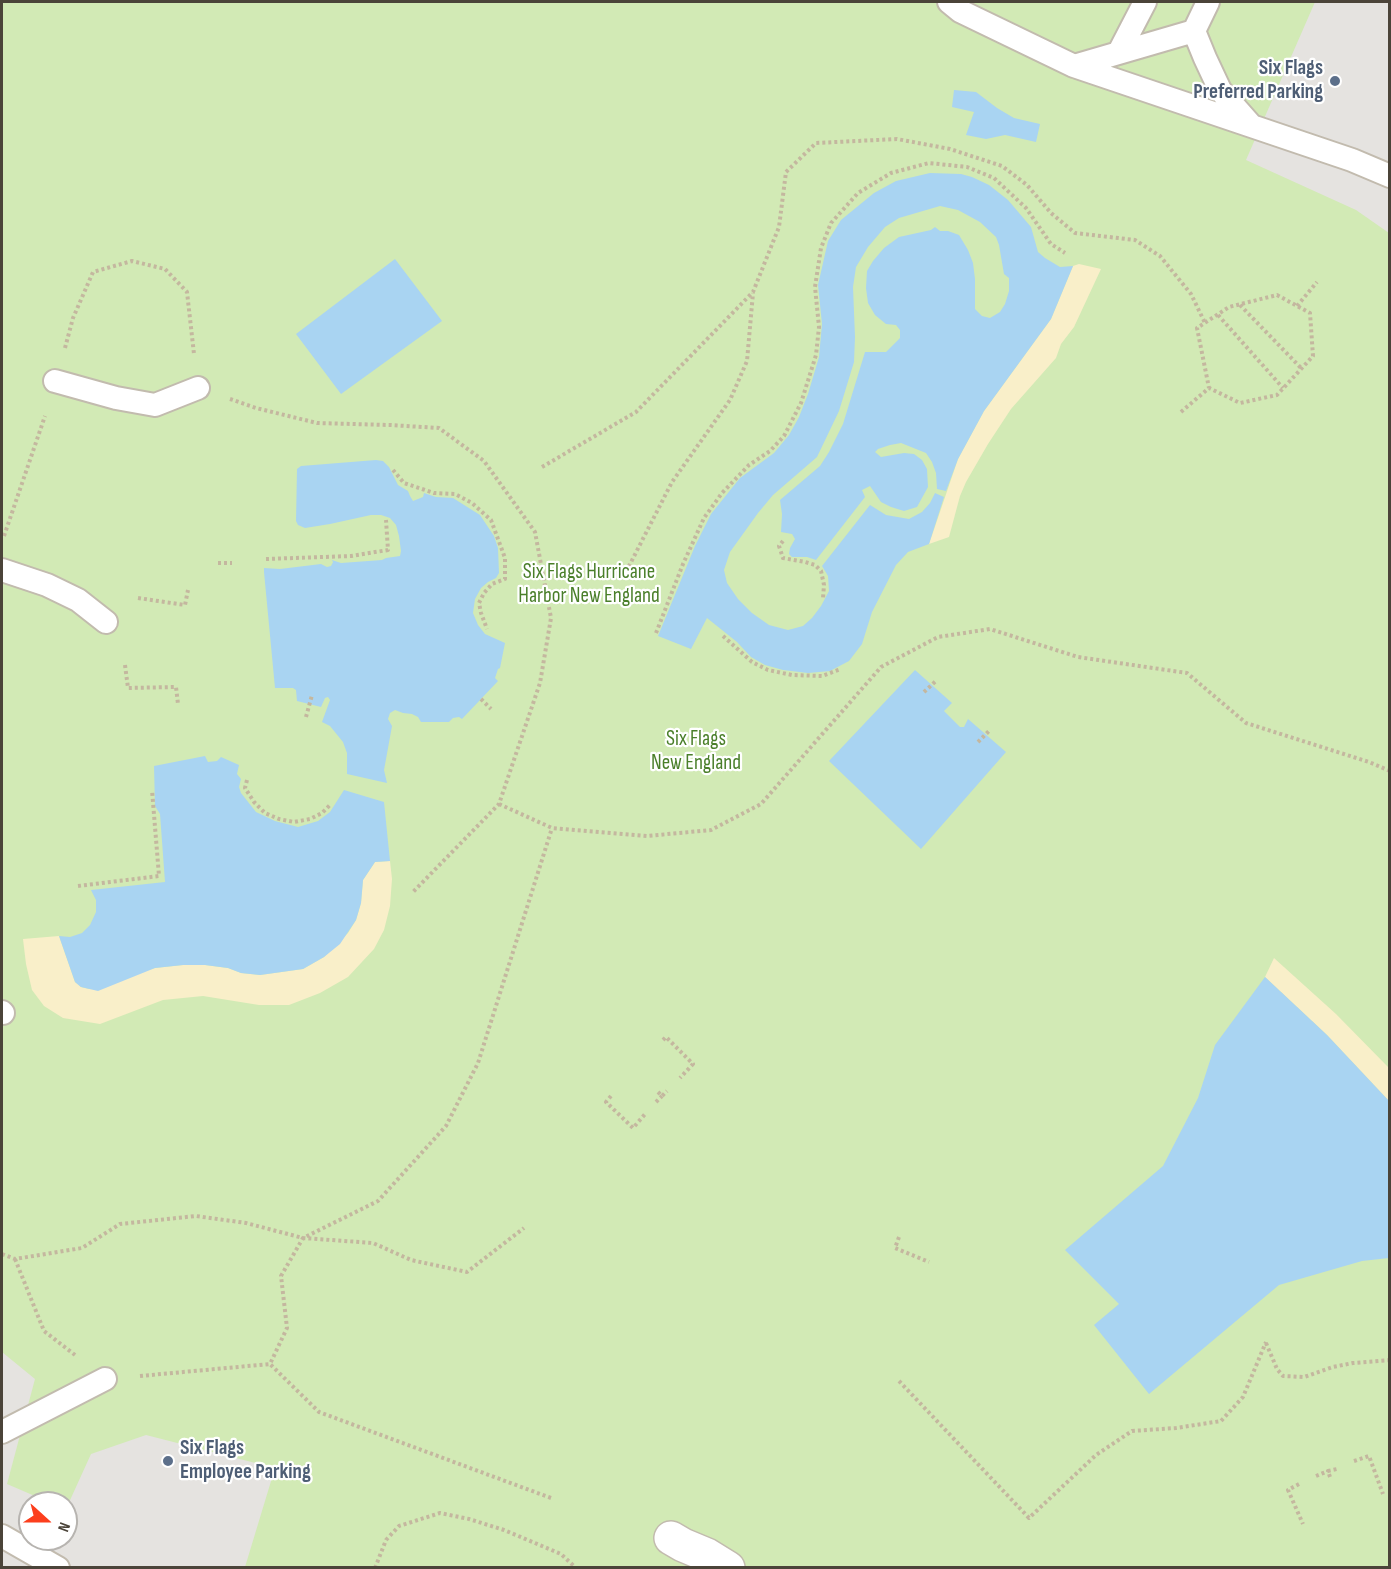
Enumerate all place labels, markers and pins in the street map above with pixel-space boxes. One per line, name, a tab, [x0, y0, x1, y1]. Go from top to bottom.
place label: Six Flags Preferred Parking	[1193, 56, 1323, 106]
marker: Six Flags Preferred Parking	[1328, 74, 1342, 88]
place label: Six Flags Employee Parking	[180, 1436, 311, 1486]
marker: Six Flags Employee Parking	[161, 1454, 175, 1468]

